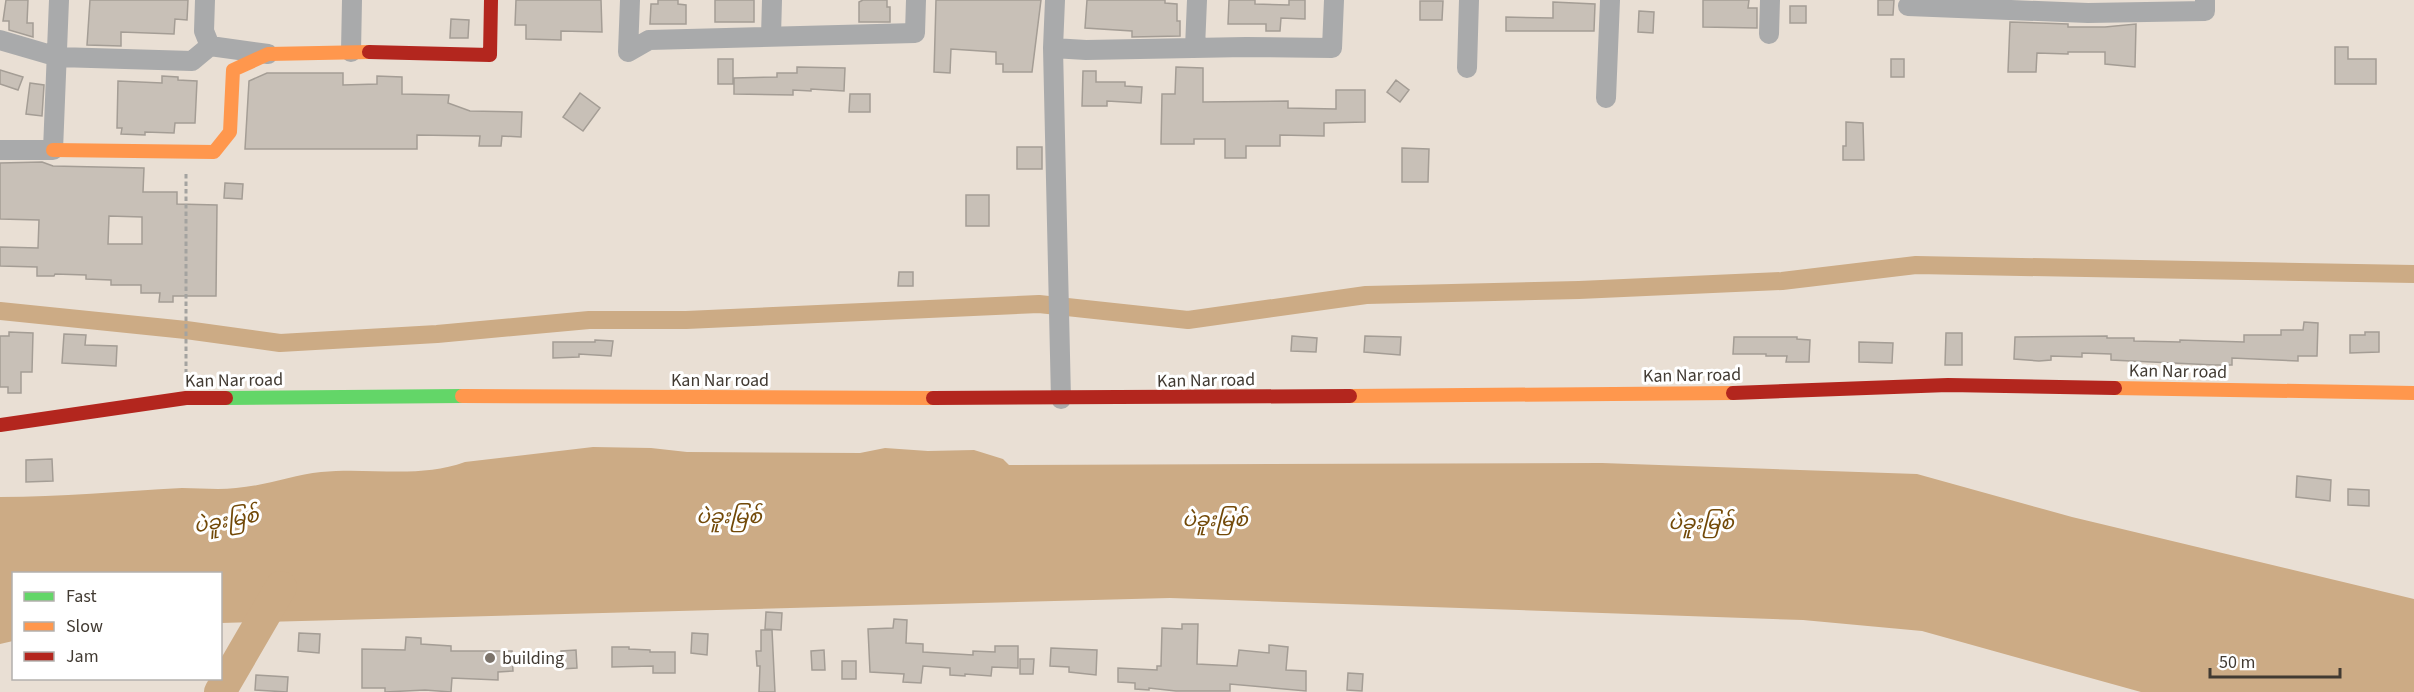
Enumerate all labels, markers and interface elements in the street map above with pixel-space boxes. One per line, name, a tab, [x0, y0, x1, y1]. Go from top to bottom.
street label: Kan Nar road	[2129, 358, 2227, 385]
street label: Kan Nar road	[1643, 362, 1741, 389]
street label: Kan Nar road	[185, 367, 283, 394]
street label: Kan Nar road	[1157, 367, 1255, 394]
street label: Kan Nar road	[671, 368, 769, 393]
water label: ပဲခူးမြစ်	[191, 500, 263, 542]
water label: ပဲခူးမြစ်	[696, 502, 763, 533]
water label: ပဲခူးမြစ်	[1182, 505, 1249, 536]
water label: ပဲခူးမြစ်	[1668, 508, 1735, 539]
legend	[12, 572, 222, 680]
text: Fast	[66, 584, 97, 609]
text: Slow	[66, 614, 103, 639]
scale bar	[2210, 641, 2340, 679]
text: Jam	[66, 644, 99, 669]
place label: building	[502, 646, 564, 671]
text: 50 m	[2219, 650, 2255, 675]
marker: building	[483, 651, 497, 665]

